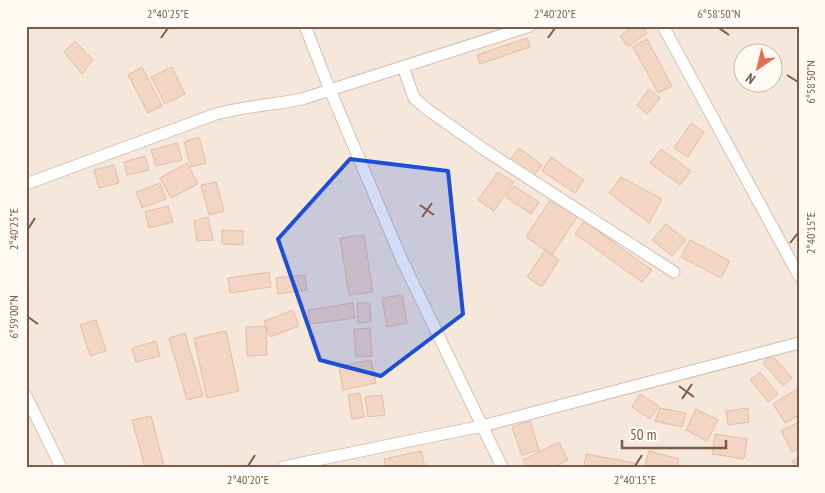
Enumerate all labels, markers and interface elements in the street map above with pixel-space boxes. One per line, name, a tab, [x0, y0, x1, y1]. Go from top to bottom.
text: 2°40'25"E	[147, 6, 189, 21]
text: 2°40'20"E	[534, 6, 576, 21]
text: 6°58'50"N	[697, 6, 741, 21]
north arrow	[732, 42, 782, 92]
text: 6°58'50"N	[803, 60, 818, 104]
text: N	[742, 69, 759, 88]
text: 2°40'25"E	[6, 208, 21, 250]
text: 2°40'15"E	[803, 212, 818, 254]
text: 6°59'00"N	[6, 295, 21, 339]
scale bar	[622, 418, 726, 450]
text: 50 m	[630, 425, 656, 444]
text: 2°40'20"E	[227, 472, 269, 487]
text: 2°40'15"E	[614, 472, 656, 487]

